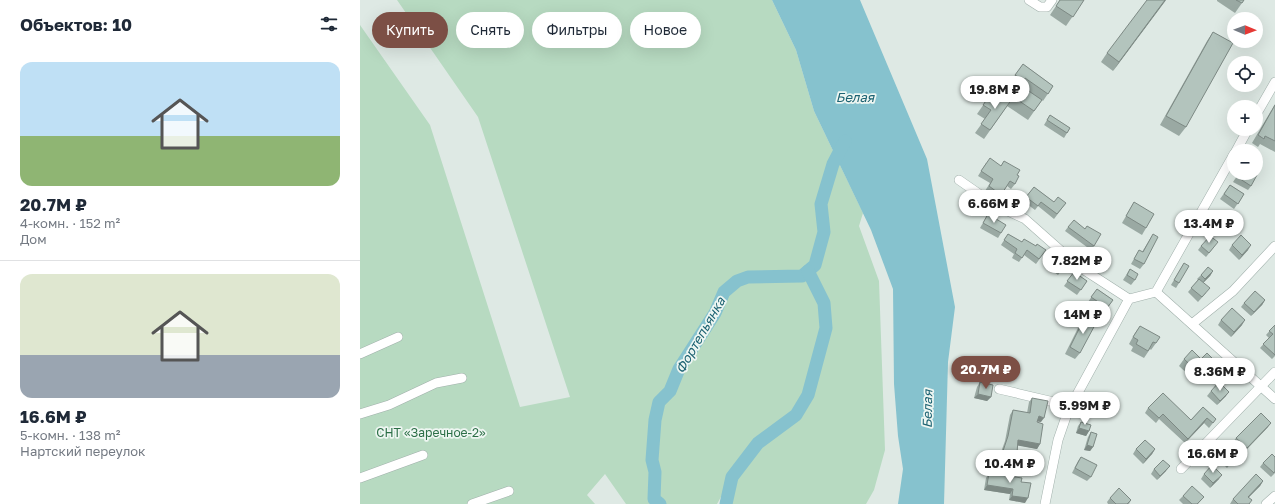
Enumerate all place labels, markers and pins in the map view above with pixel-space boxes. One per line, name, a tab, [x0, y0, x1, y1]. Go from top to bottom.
pin: 19.8M ₽	[958, 76, 1032, 110]
pin: 6.66M ₽	[957, 190, 1031, 224]
pin: 13.4M ₽	[1172, 210, 1246, 244]
pin: 7.82M ₽	[1040, 247, 1114, 281]
pin: 14M ₽	[1055, 301, 1111, 335]
pin: 20.7M ₽	[949, 356, 1023, 390]
pin: 8.36M ₽	[1183, 358, 1257, 392]
pin: 5.99M ₽	[1048, 392, 1122, 426]
pin: 16.6M ₽	[1176, 440, 1250, 474]
pin: 10.4M ₽	[973, 450, 1047, 484]

